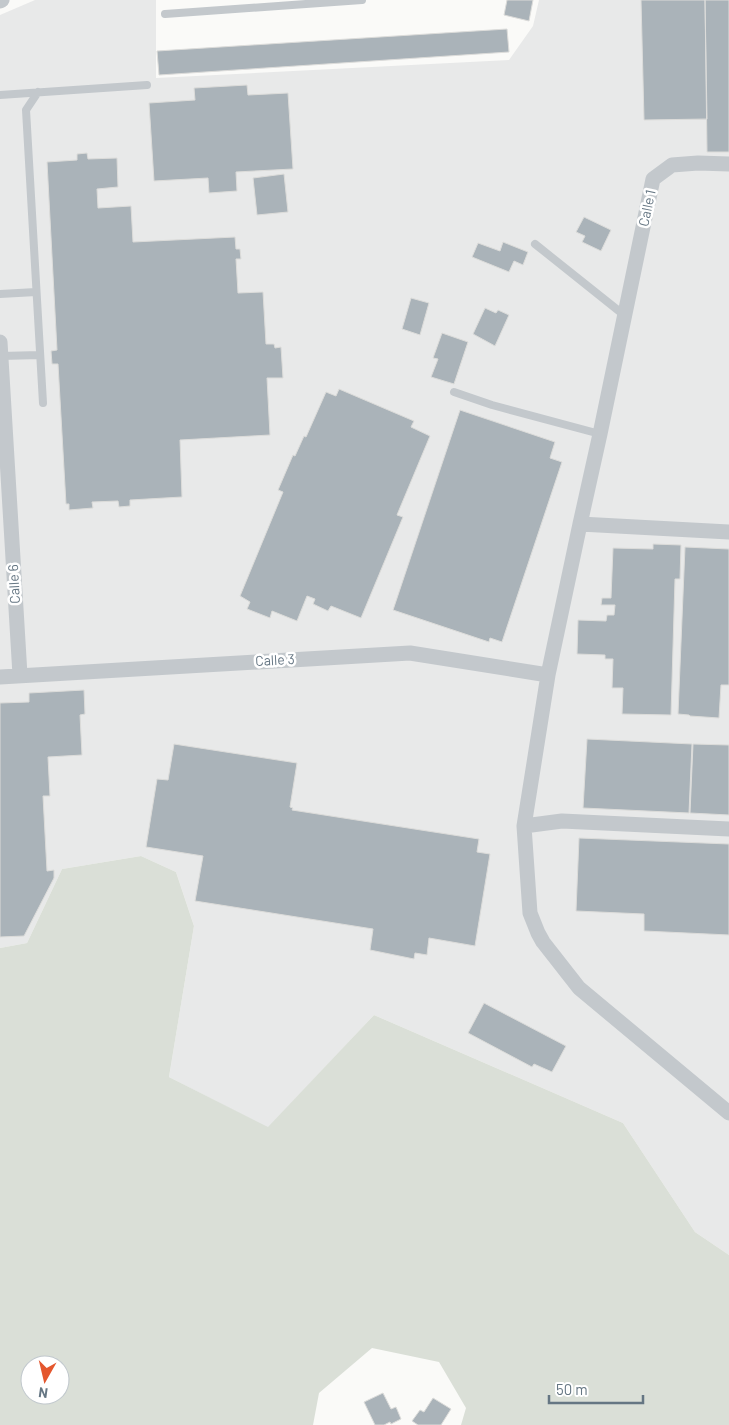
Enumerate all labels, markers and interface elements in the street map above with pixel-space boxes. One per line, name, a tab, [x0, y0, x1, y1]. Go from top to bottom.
street label: Calle 1	[634, 188, 659, 228]
street label: Calle 6	[4, 564, 23, 604]
street label: Calle 3	[255, 650, 295, 669]
north arrow	[20, 1355, 70, 1405]
scale bar	[549, 1372, 643, 1404]
text: 50 m	[556, 1380, 588, 1398]
text: N	[37, 1384, 49, 1402]

